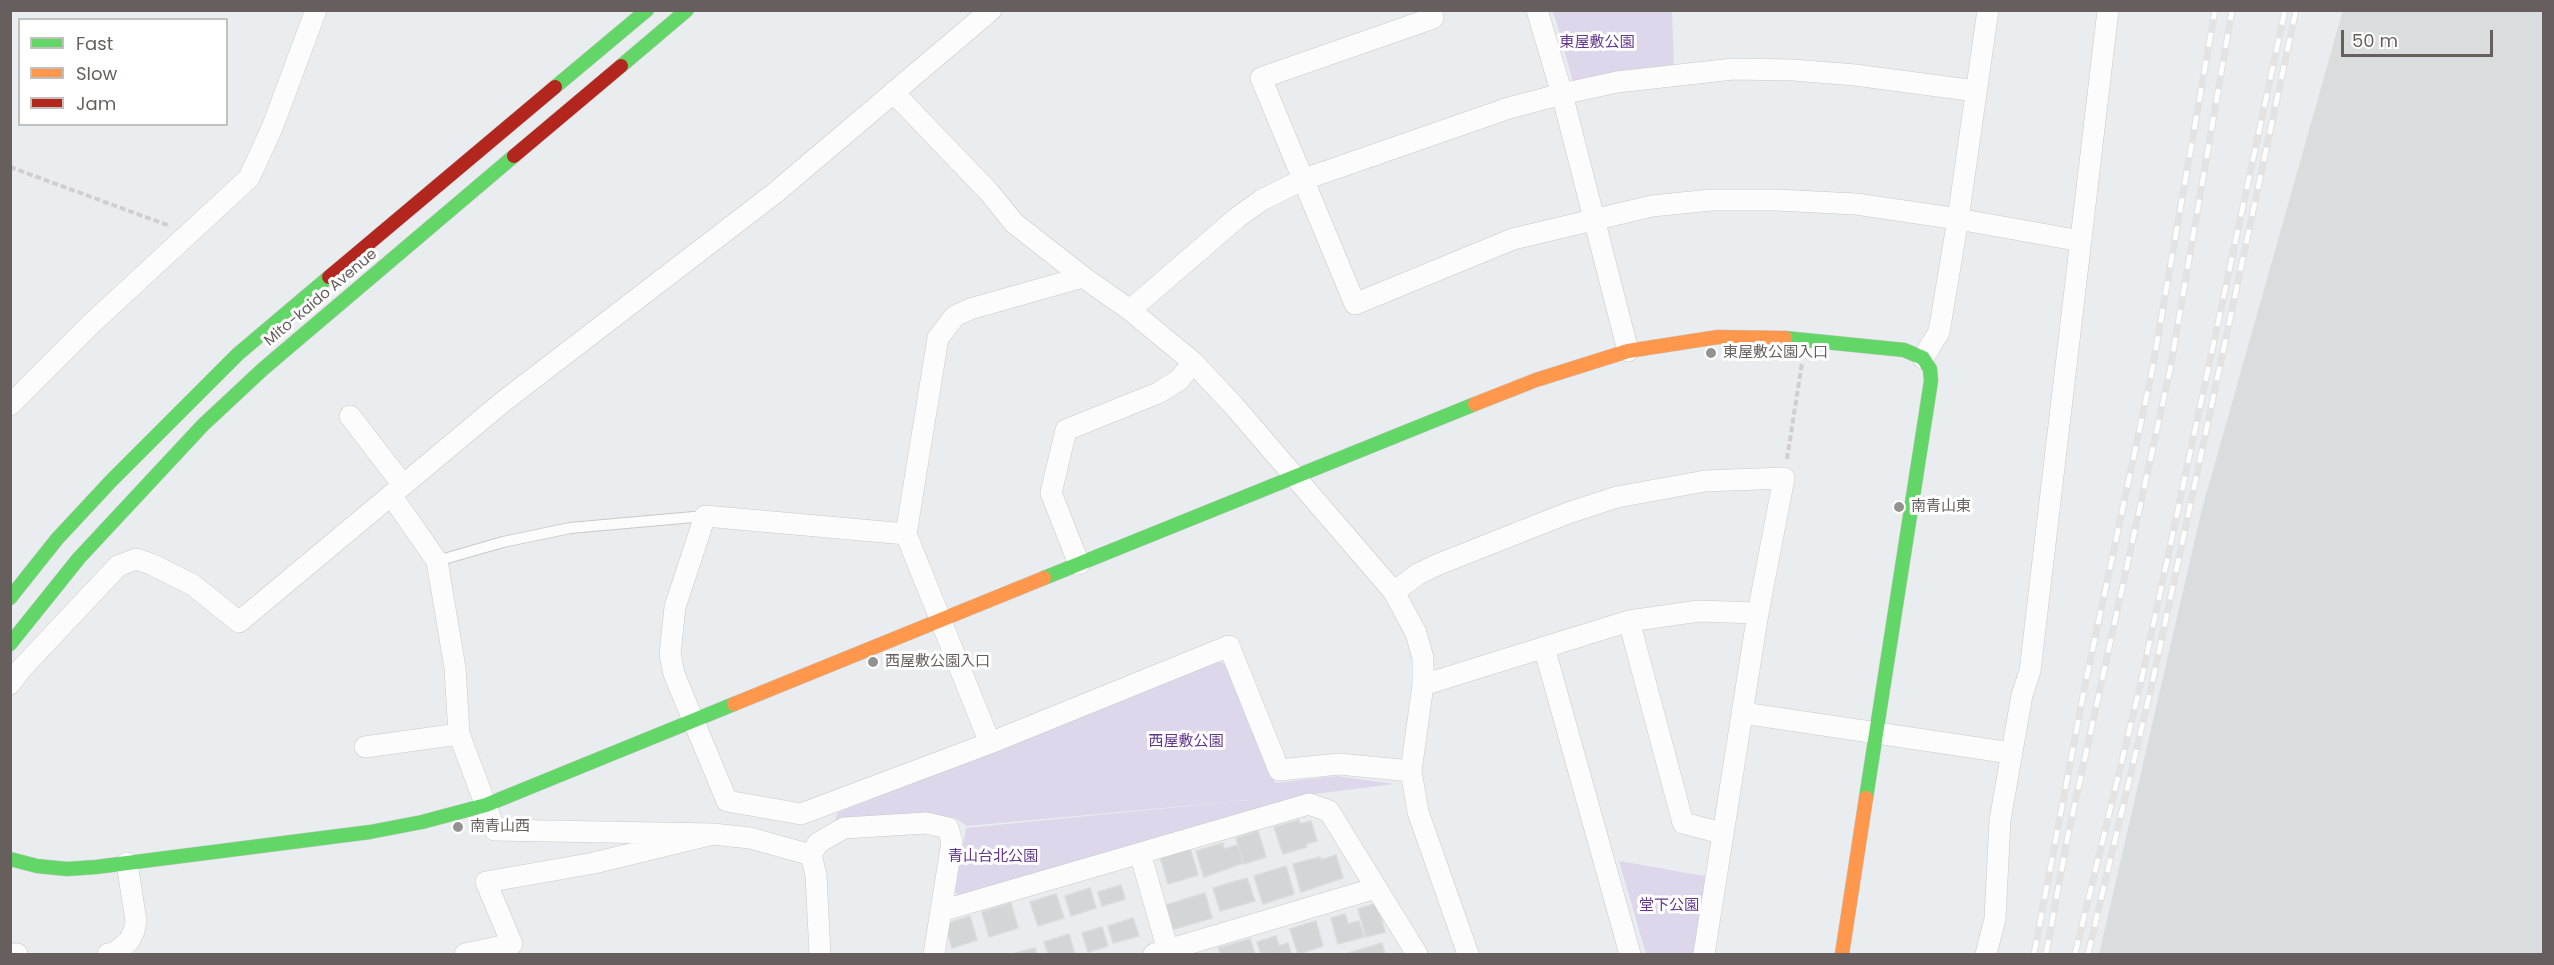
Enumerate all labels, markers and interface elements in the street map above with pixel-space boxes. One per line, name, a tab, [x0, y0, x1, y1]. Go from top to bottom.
legend	[18, 18, 228, 126]
scale bar	[2344, 18, 2496, 56]
text: 50 m	[2352, 28, 2398, 53]
text: Fast	[76, 31, 113, 56]
park label: 東屋敷公園	[1560, 34, 1634, 52]
text: Slow	[76, 61, 117, 86]
text: Jam	[76, 91, 116, 116]
street label: Mito-kaido Avenue	[261, 246, 381, 350]
place label: 東屋敷公園入口	[1723, 344, 1828, 362]
marker: 東屋敷公園入口	[1704, 346, 1718, 360]
place label: 南青山東	[1911, 498, 1971, 516]
marker: 南青山東	[1892, 500, 1906, 514]
place label: 西屋敷公園入口	[885, 653, 990, 671]
marker: 西屋敷公園入口	[866, 655, 880, 669]
park label: 西屋敷公園	[1149, 733, 1223, 751]
place label: 南青山西	[470, 818, 530, 836]
marker: 南青山西	[451, 820, 465, 834]
park label: 青山台北公園	[948, 848, 1038, 866]
park label: 堂下公園	[1639, 897, 1699, 915]

